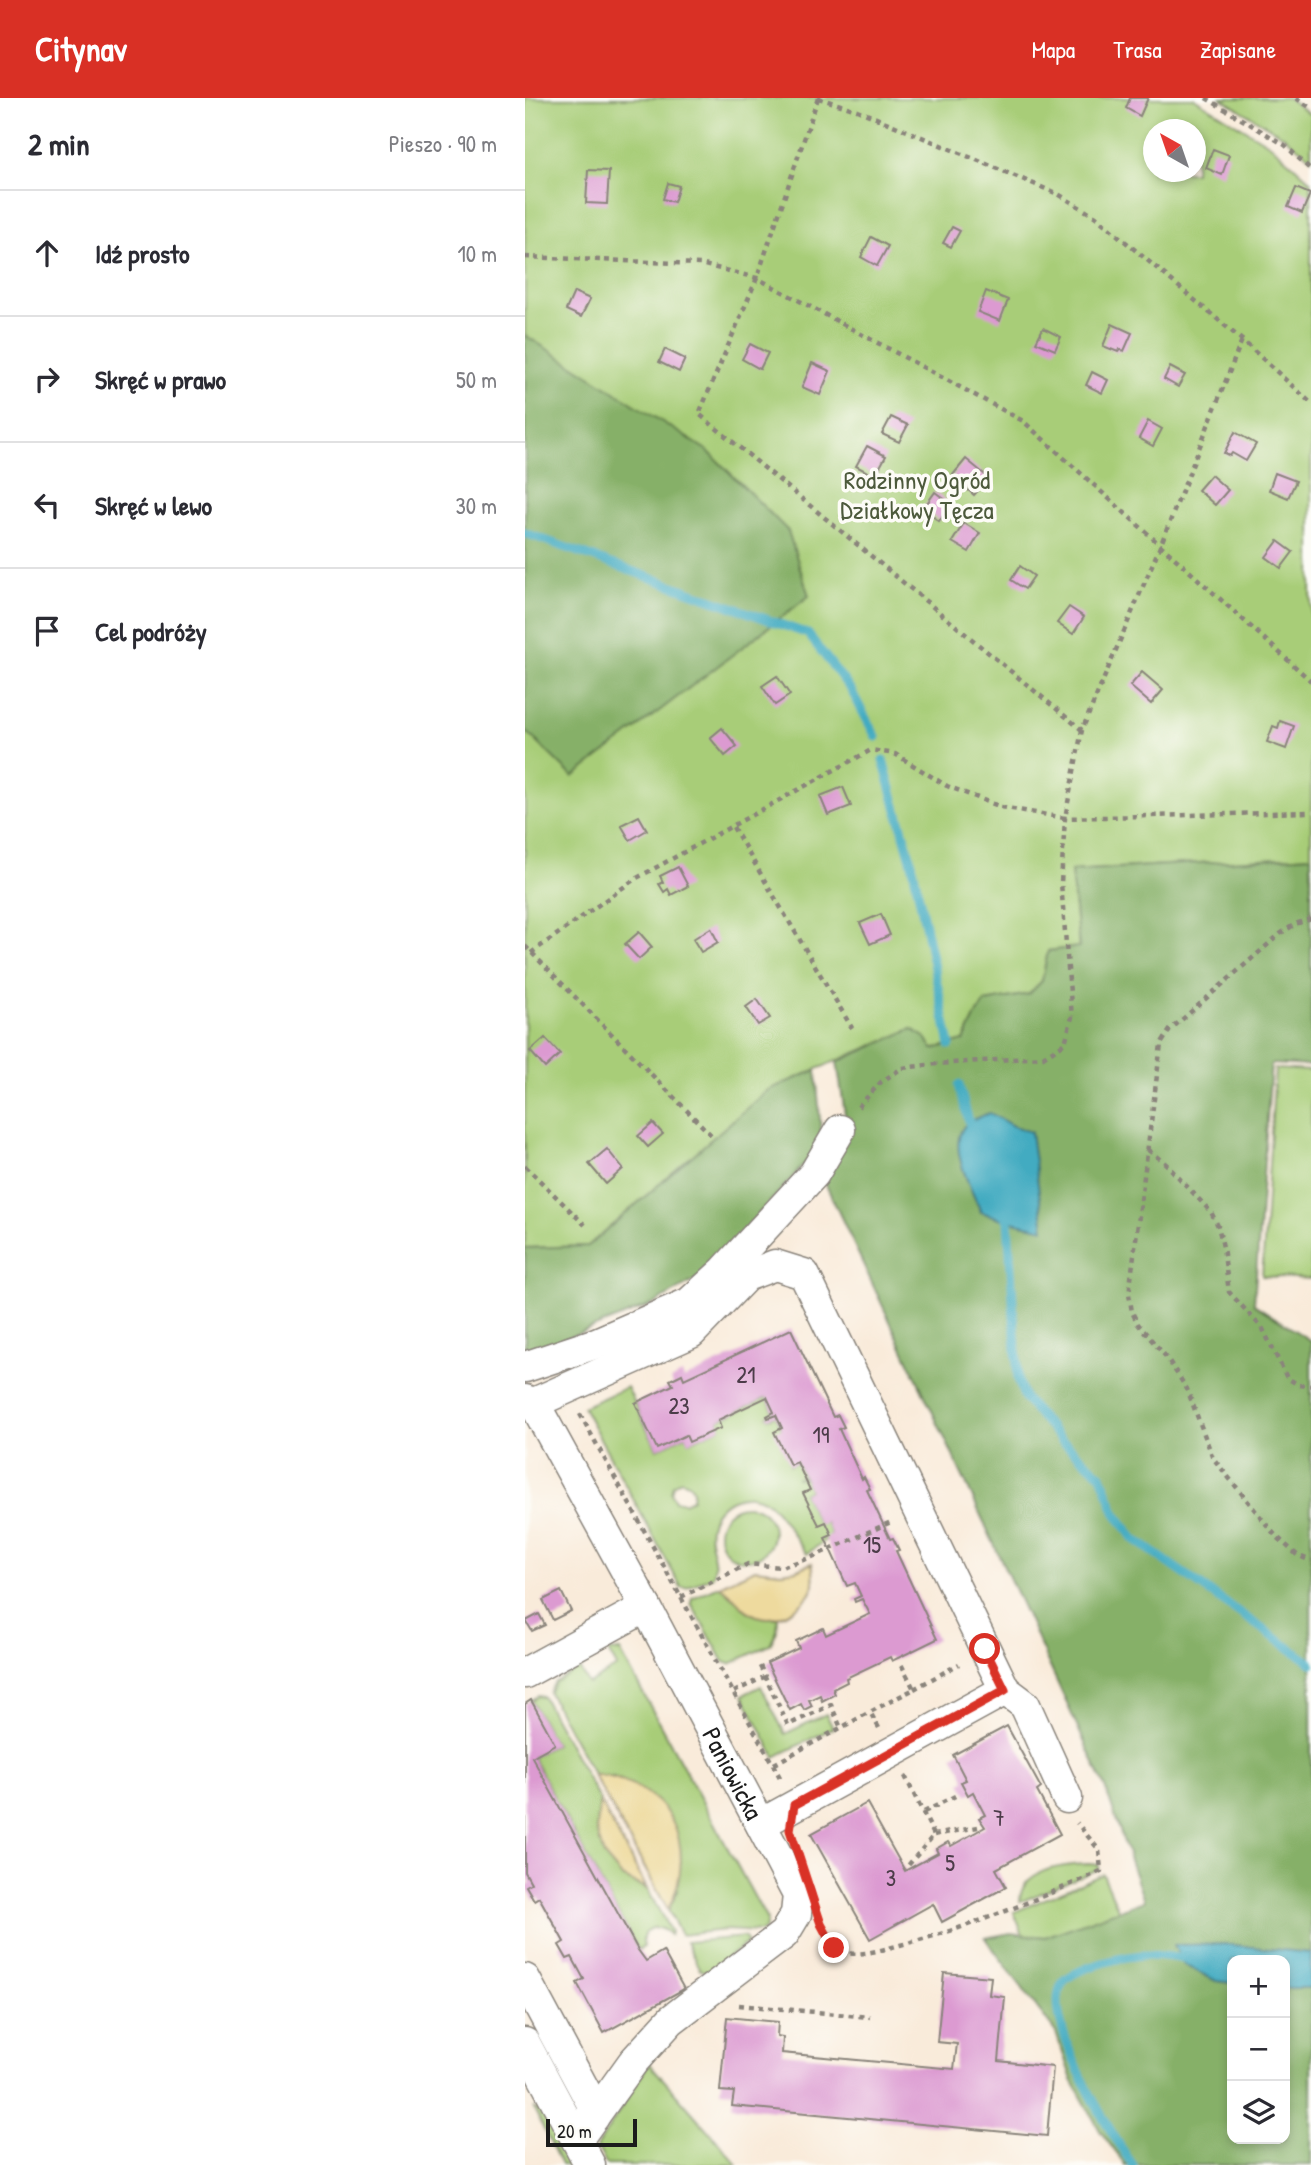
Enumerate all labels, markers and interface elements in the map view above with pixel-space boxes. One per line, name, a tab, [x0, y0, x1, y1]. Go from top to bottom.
text: Citynav	[35, 27, 127, 71]
text: Mapa	[1032, 33, 1075, 65]
text: Trasa	[1113, 33, 1162, 65]
text: Zapisane	[1200, 33, 1276, 65]
north arrow	[1143, 119, 1206, 182]
text: 2 min	[28, 124, 90, 164]
text: Pieszo · 90 m	[389, 128, 497, 159]
icon: ahead	[28, 234, 66, 272]
text: Idź prosto	[95, 236, 189, 271]
text: 10 m	[457, 238, 497, 269]
icon: right	[28, 360, 66, 398]
text: Skręć w prawo	[95, 362, 226, 397]
text: 50 m	[456, 364, 497, 395]
park label: Rodzinny Ogród Działkowy Tęcza	[840, 462, 994, 527]
icon: left	[28, 486, 66, 524]
text: Skręć w lewo	[95, 488, 212, 523]
text: 30 m	[455, 490, 497, 521]
icon: arrive	[28, 612, 66, 650]
text: Cel podróży	[95, 614, 207, 649]
house number: 21	[736, 1359, 756, 1390]
house number: 23	[668, 1390, 690, 1421]
house number: 19	[813, 1419, 829, 1450]
house number: 15	[863, 1529, 881, 1560]
route start	[969, 1633, 1000, 1664]
street label: Paniowicka	[695, 1721, 772, 1825]
house number: 7	[993, 1802, 1005, 1833]
house number: 5	[945, 1847, 955, 1878]
house number: 3	[886, 1862, 896, 1893]
route end	[818, 1932, 849, 1963]
map controls	[1227, 1955, 1290, 2144]
button: +	[1227, 1955, 1290, 2018]
button: −	[1227, 2018, 1290, 2081]
button: layers	[1227, 2081, 1290, 2144]
scale bar	[546, 2116, 637, 2148]
text: 20 m	[557, 2118, 592, 2144]

